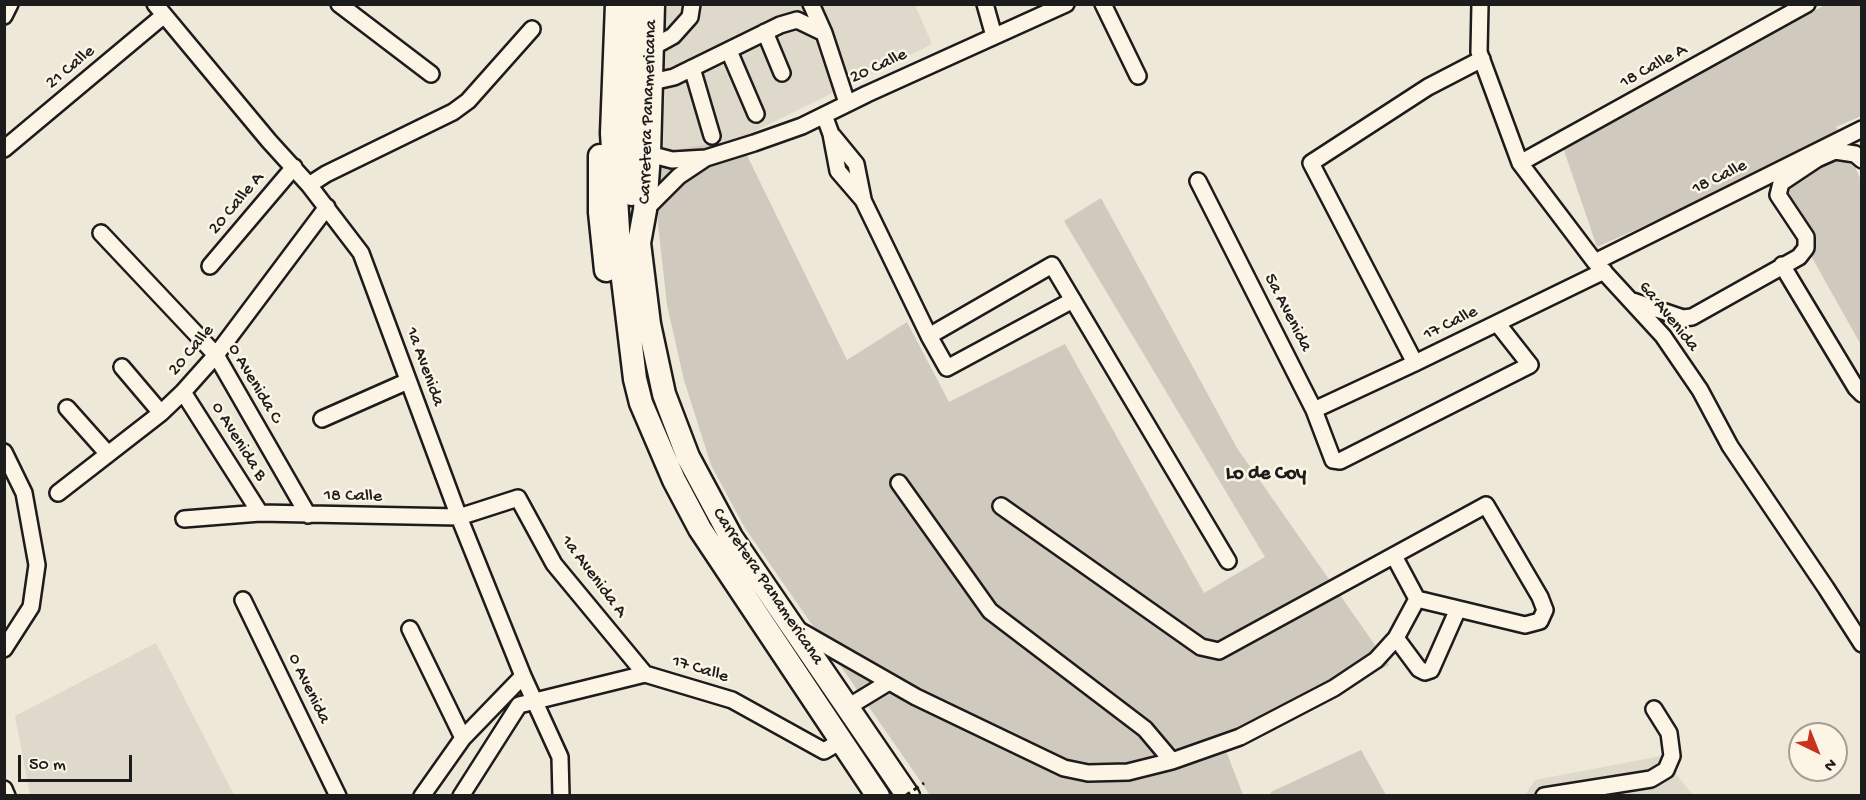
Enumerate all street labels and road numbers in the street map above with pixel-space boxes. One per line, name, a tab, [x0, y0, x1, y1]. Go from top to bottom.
street label: Carretera Panamericana	[635, 19, 663, 205]
street label: 18 Calle A	[1617, 40, 1691, 94]
street label: 21 Calle	[42, 41, 100, 95]
street label: 20 Calle	[847, 44, 911, 90]
street label: 18 Calle	[1689, 156, 1751, 200]
street label: 20 Calle A	[205, 168, 269, 240]
street label: 5a Avenida	[1258, 270, 1316, 356]
street label: 6a Avenida	[1633, 277, 1703, 357]
street label: 17 Calle	[1420, 302, 1482, 346]
street label: 20 Calle	[164, 321, 220, 381]
street label: 1a Avenida	[400, 325, 448, 409]
street label: 0 Avenida C	[222, 340, 286, 428]
street label: 0 Avenida B	[205, 399, 271, 485]
street label: 18 Calle	[324, 486, 382, 508]
street label: Carretera Panamericana	[706, 504, 828, 670]
street label: 1a Avenida A	[555, 532, 631, 622]
street label: 0 Avenida	[282, 650, 334, 728]
street label: 17 Calle	[669, 651, 731, 689]

